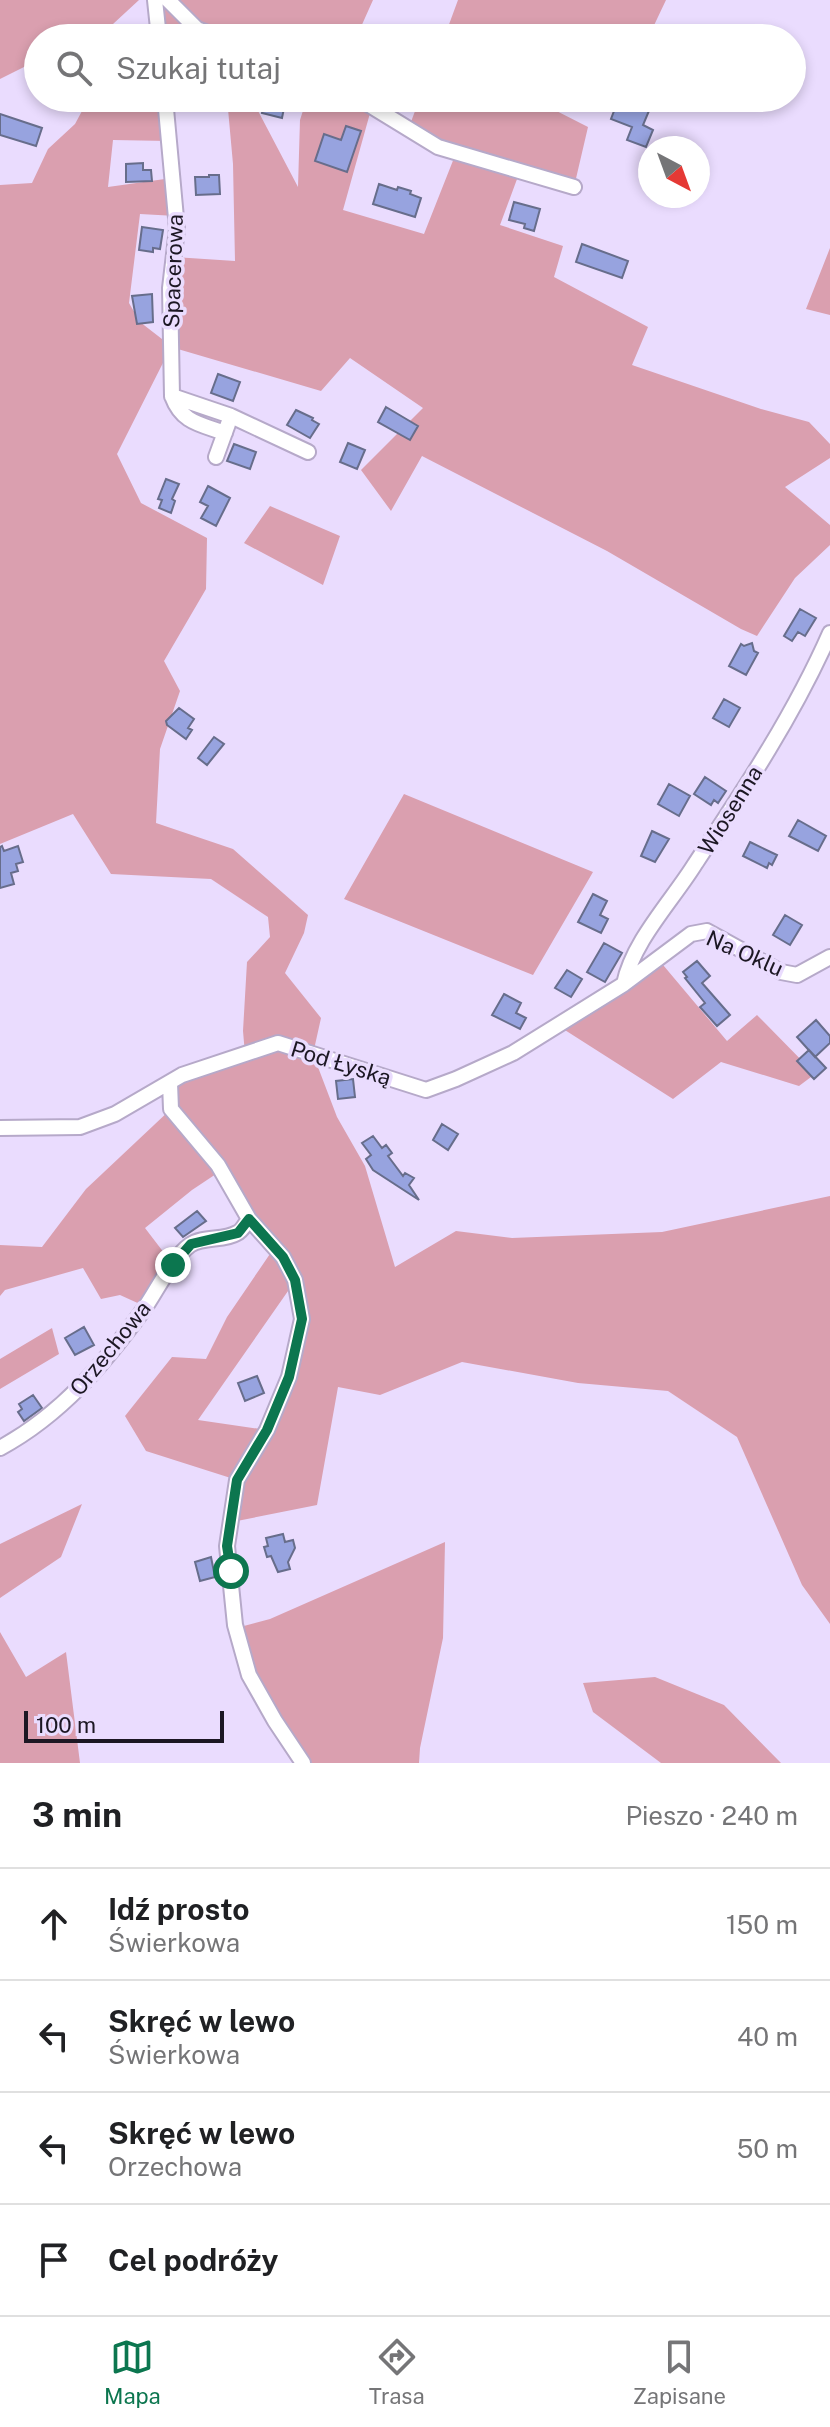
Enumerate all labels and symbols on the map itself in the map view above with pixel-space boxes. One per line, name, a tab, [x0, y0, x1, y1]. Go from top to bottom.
north arrow	[638, 136, 710, 208]
street label: Spacerowa	[158, 214, 188, 328]
street label: Wiosenna	[693, 761, 767, 859]
street label: Na Oklu	[703, 925, 787, 981]
street label: Pod Łyską	[288, 1035, 394, 1091]
route end	[155, 1247, 191, 1283]
street label: Orzechowa	[64, 1296, 156, 1400]
route start	[213, 1553, 249, 1589]
scale bar	[24, 1707, 224, 1743]

